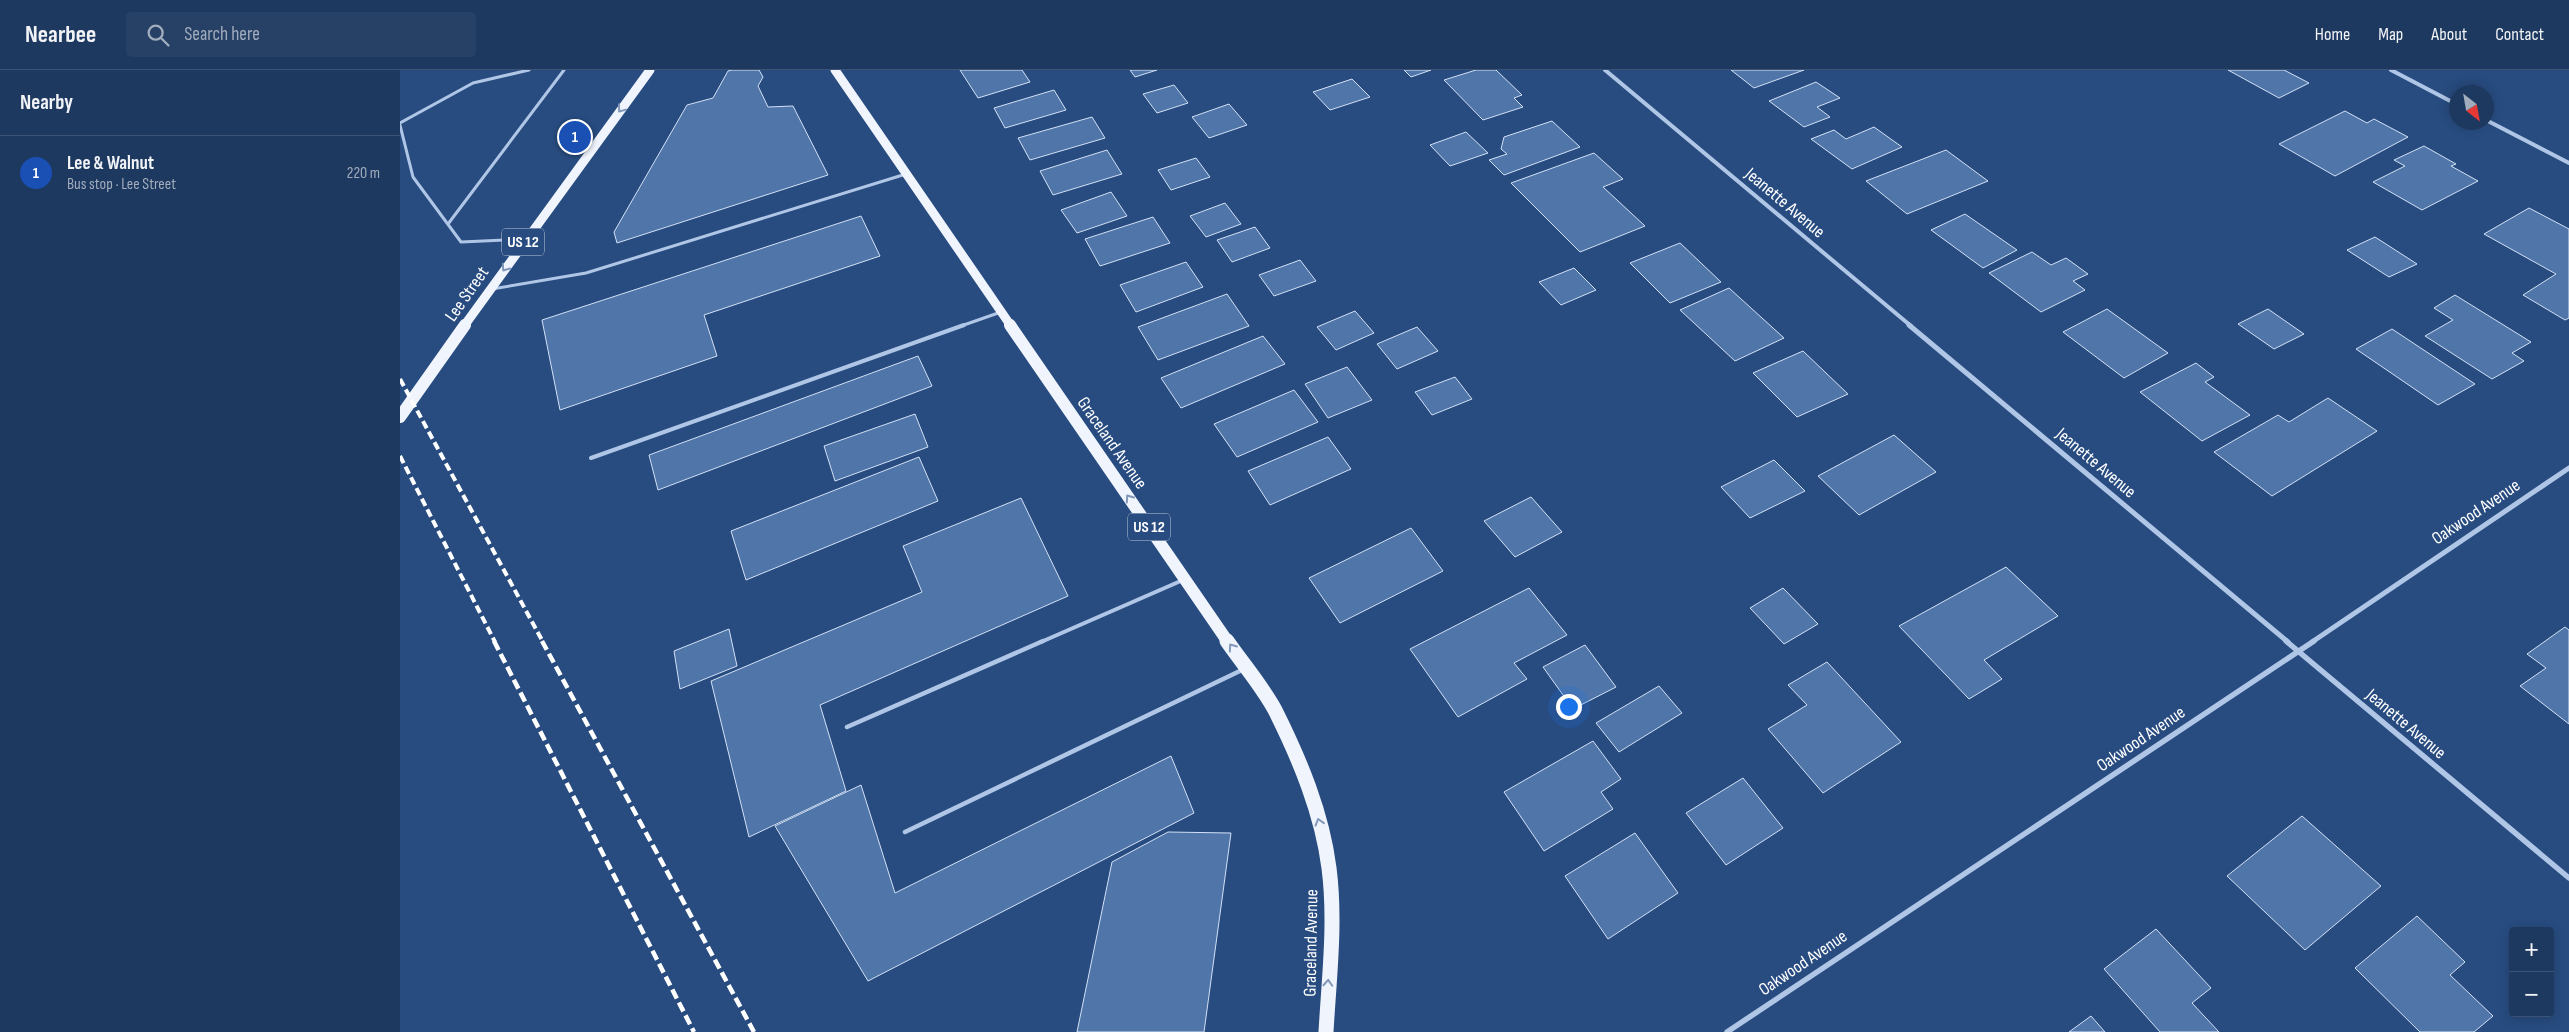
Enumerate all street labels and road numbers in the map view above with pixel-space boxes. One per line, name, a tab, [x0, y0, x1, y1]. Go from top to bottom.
street label: Jeanette Avenue	[1740, 163, 1829, 242]
road number: US 12	[502, 228, 544, 256]
street label: Lee Street	[441, 262, 494, 325]
street label: Graceland Avenue	[1073, 393, 1151, 493]
street label: Jeanette Avenue	[2051, 423, 2140, 502]
street label: Oakwood Avenue	[2428, 475, 2524, 549]
road number: US 12	[1128, 514, 1170, 541]
street label: Jeanette Avenue	[2361, 684, 2450, 763]
street label: Oakwood Avenue	[2093, 702, 2189, 776]
street label: Graceland Avenue	[1300, 889, 1322, 997]
street label: Oakwood Avenue	[1755, 926, 1851, 1000]

